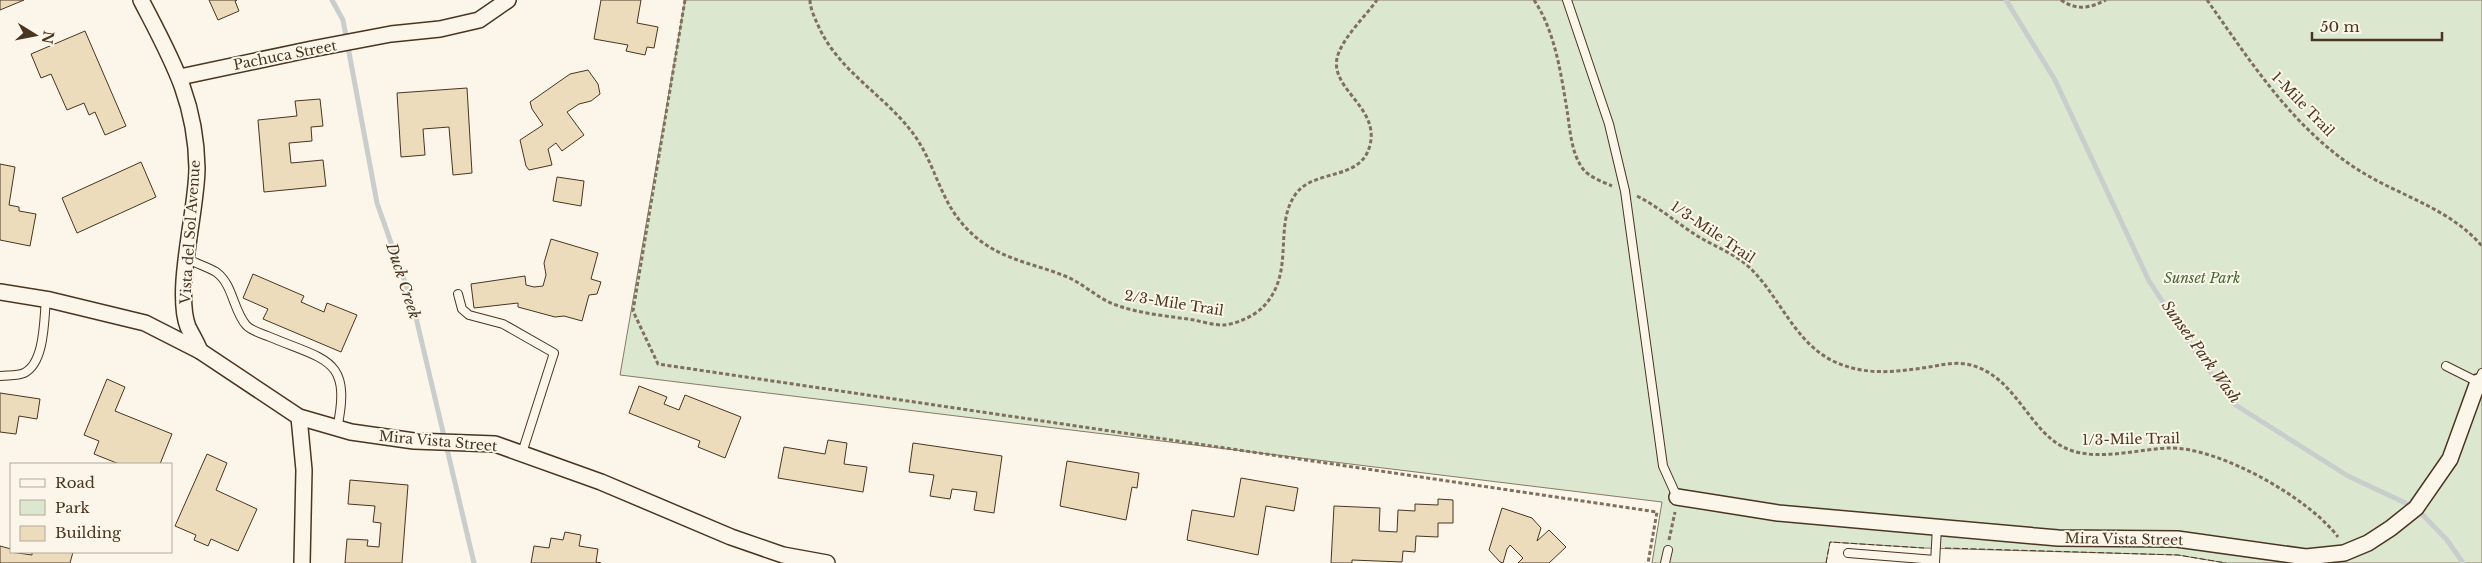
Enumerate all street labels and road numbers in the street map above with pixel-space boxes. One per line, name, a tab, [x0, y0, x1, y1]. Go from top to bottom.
street label: Pachuca Street	[232, 36, 339, 74]
street label: 1-Mile Trail	[2268, 68, 2339, 140]
street label: Vista del Sol Avenue	[176, 159, 204, 306]
street label: 1/3-Mile Trail	[1667, 197, 1759, 267]
street label: 2/3-Mile Trail	[1123, 286, 1225, 320]
street label: Mira Vista Street	[378, 427, 499, 455]
street label: 1/3-Mile Trail	[2082, 429, 2181, 449]
street label: Mira Vista Street	[2064, 529, 2184, 549]

